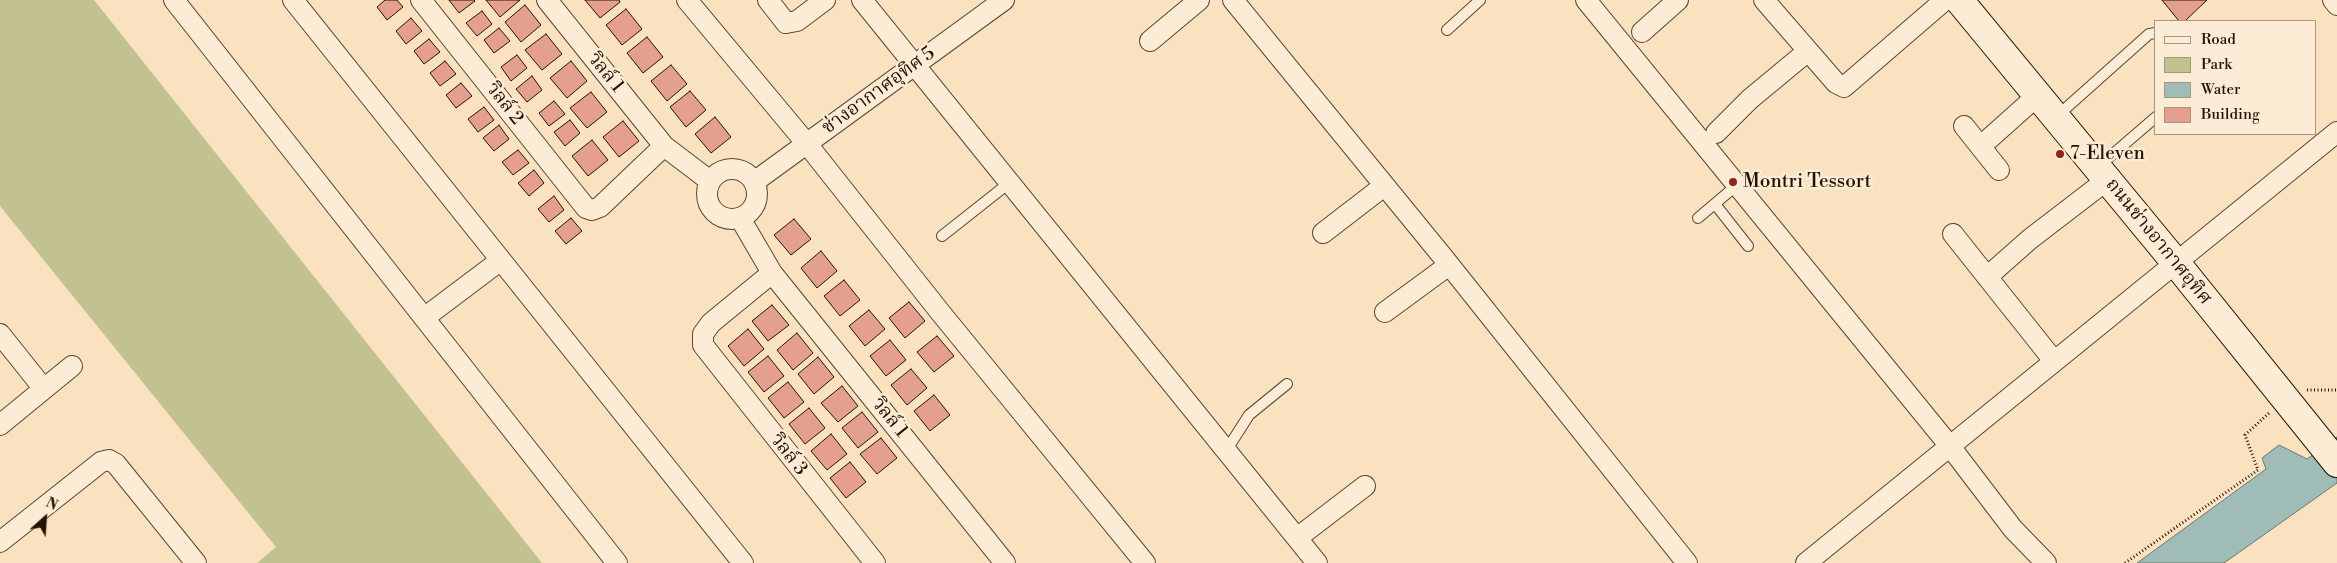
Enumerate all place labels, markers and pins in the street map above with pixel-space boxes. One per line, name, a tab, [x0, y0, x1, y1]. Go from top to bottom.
place label: 7-Eleven	[2070, 143, 2145, 165]
marker: 7-Eleven	[2054, 148, 2066, 160]
place label: Montri Tessort	[1743, 171, 1871, 193]
marker: Montri Tessort	[1727, 176, 1739, 188]

